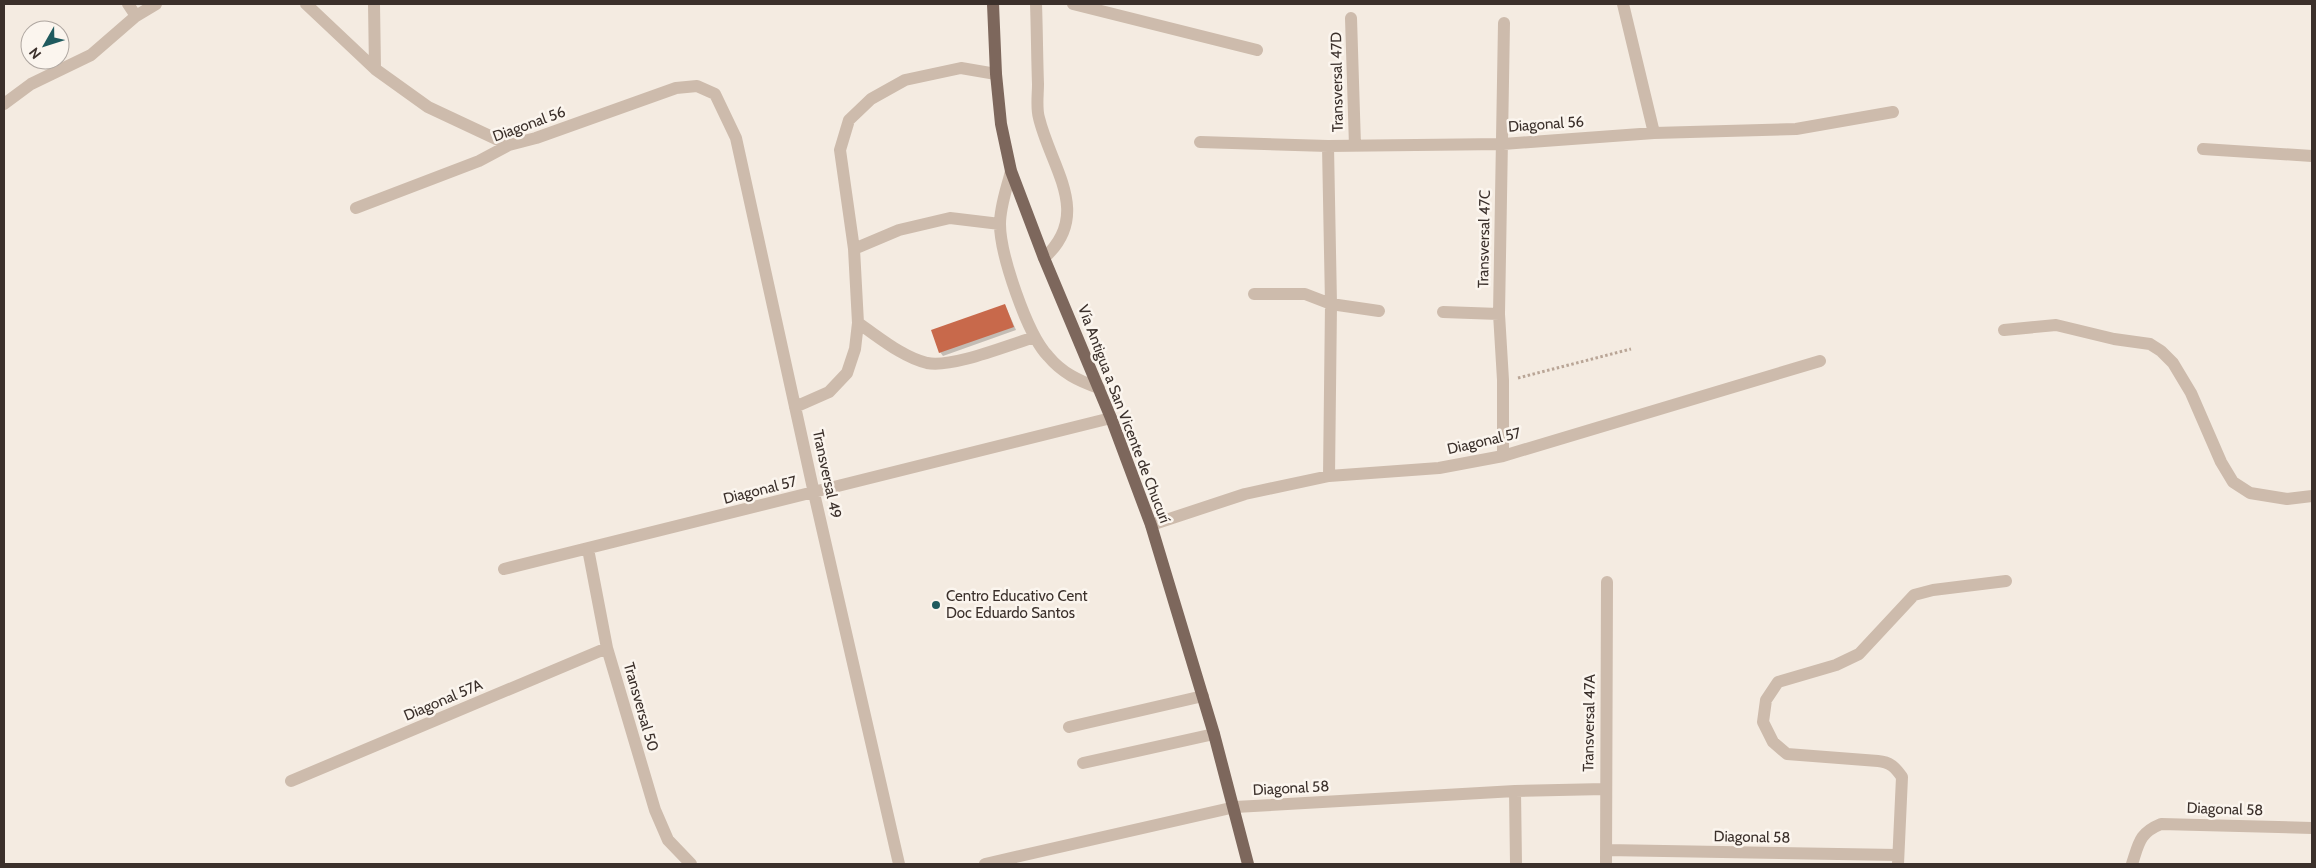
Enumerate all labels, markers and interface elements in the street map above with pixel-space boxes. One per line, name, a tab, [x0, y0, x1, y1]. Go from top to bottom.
north arrow	[20, 20, 70, 70]
street label: Transversal 47D	[1327, 32, 1347, 132]
text: N	[25, 44, 45, 63]
street label: Diagonal 56	[490, 103, 568, 145]
street label: Diagonal 56	[1507, 112, 1585, 136]
street label: Transversal 47C	[1474, 190, 1494, 288]
street label: Vía Antigua a San Vicente de Chucurí	[1074, 302, 1174, 526]
street label: Diagonal 57	[1445, 424, 1523, 458]
street label: Transversal 49	[809, 428, 845, 520]
street label: Diagonal 57	[721, 472, 799, 508]
place label: Centro Educativo Cent Doc Eduardo Santos	[946, 587, 1087, 622]
marker: Centro Educativo Cent Doc Eduardo Santos	[930, 599, 942, 611]
street label: Transversal 50	[620, 660, 662, 754]
street label: Transversal 47A	[1579, 673, 1599, 772]
street label: Diagonal 57A	[401, 675, 486, 725]
street label: Diagonal 58	[1252, 777, 1330, 799]
street label: Diagonal 58	[2186, 799, 2264, 819]
street label: Diagonal 58	[1714, 827, 1790, 847]

